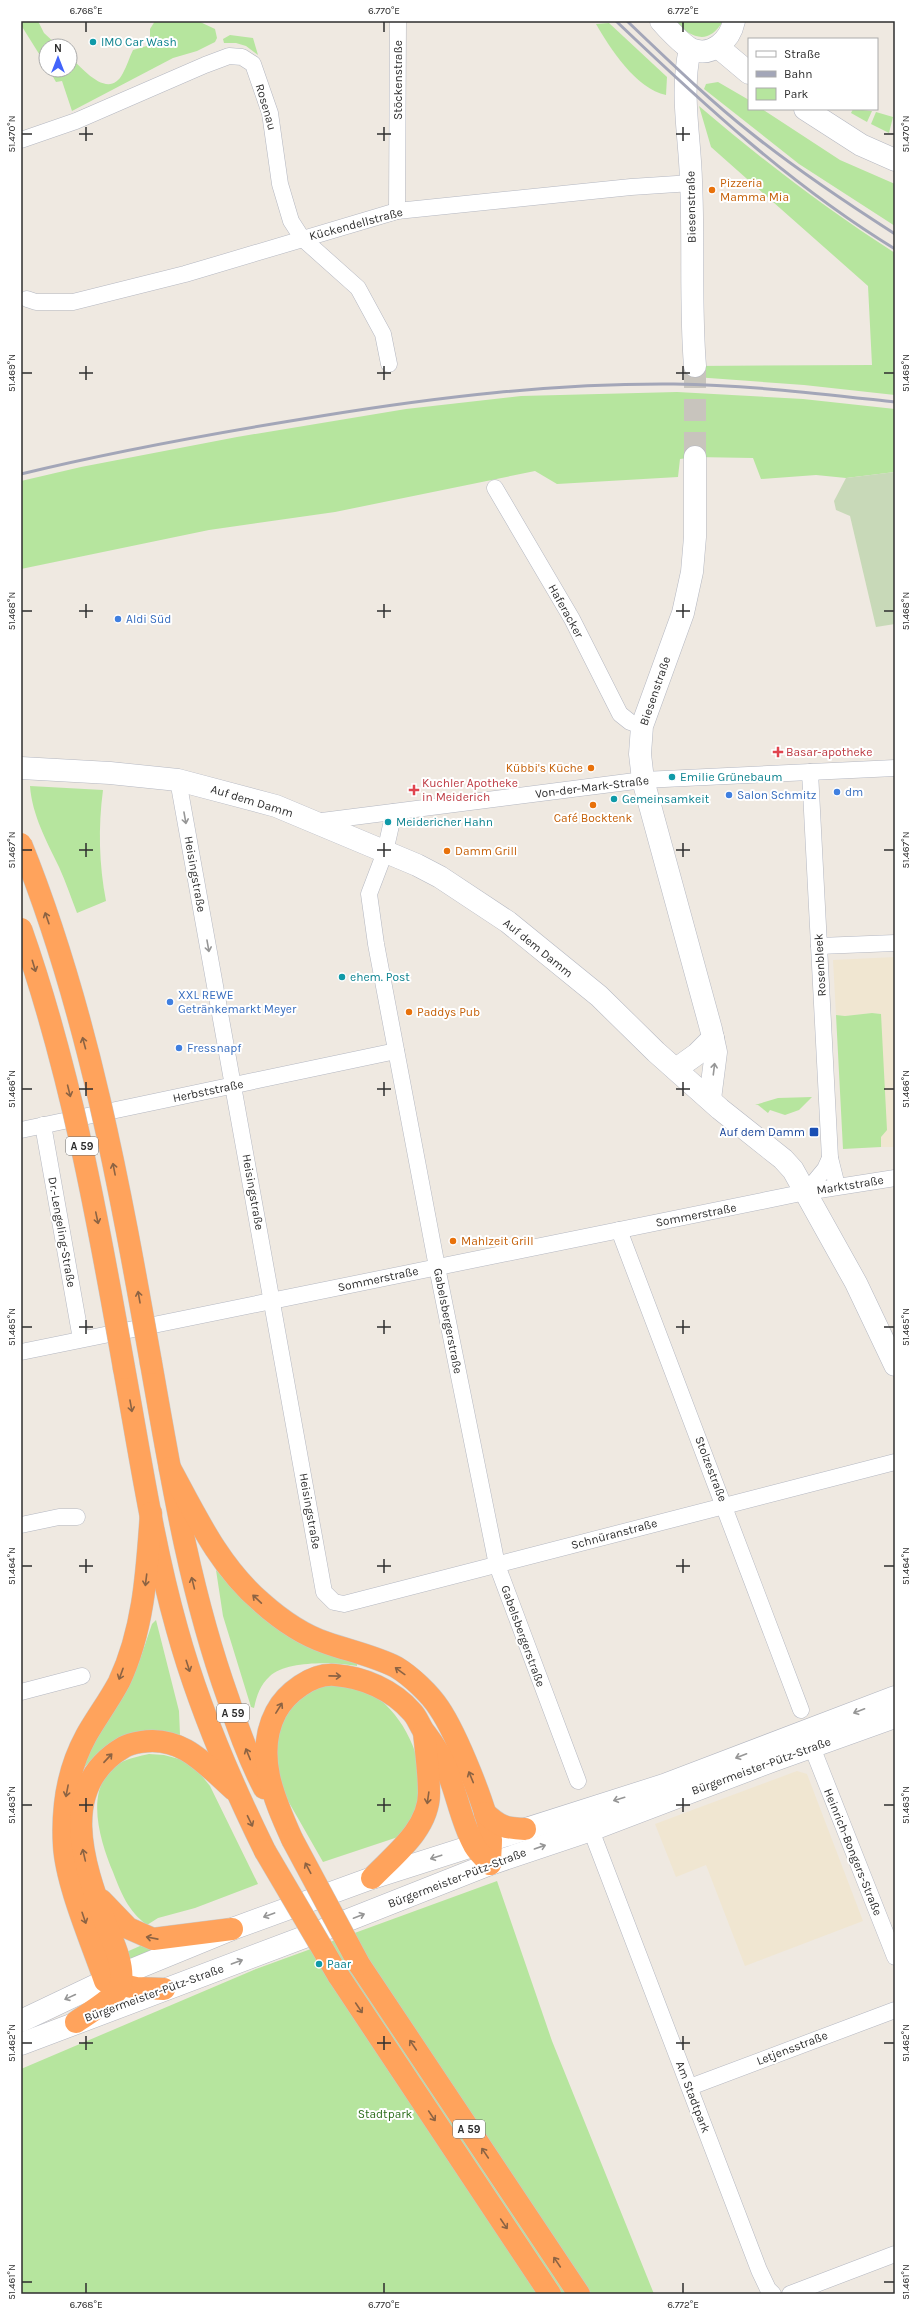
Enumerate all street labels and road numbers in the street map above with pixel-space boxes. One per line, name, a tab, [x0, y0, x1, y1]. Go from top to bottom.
street label: Stöckenstraße	[391, 40, 405, 120]
street label: Rosenau	[253, 82, 279, 132]
street label: Biesenstraße	[683, 171, 699, 243]
street label: Kückendellstraße	[308, 205, 404, 243]
street label: Haferacker	[546, 582, 587, 641]
street label: Biesenstraße	[637, 655, 673, 727]
street label: Von-der-Mark-Straße	[534, 773, 650, 801]
street label: Auf dem Damm	[209, 782, 295, 820]
street label: Heisingstraße	[181, 835, 209, 913]
street label: Auf dem Damm	[500, 916, 576, 980]
street label: Rosenbleek	[811, 933, 829, 997]
street label: Herbststraße	[171, 1077, 245, 1105]
road number: A 59	[66, 1137, 98, 1155]
street label: Heisingstraße	[239, 1153, 267, 1231]
street label: Marktstraße	[815, 1173, 885, 1197]
street label: Dr.-Lengeling-Straße	[45, 1176, 79, 1288]
street label: Sommerstraße	[654, 1200, 738, 1230]
street label: Sommerstraße	[336, 1264, 420, 1294]
street label: Gabelsbergerstraße	[431, 1267, 465, 1375]
street label: Stolzestraße	[692, 1434, 730, 1504]
street label: Heisingstraße	[296, 1472, 324, 1550]
street label: Schnüranstraße	[569, 1516, 659, 1552]
street label: Gabelsbergerstraße	[498, 1583, 548, 1689]
road number: A 59	[217, 1704, 249, 1722]
street label: Bürgermeister-Pütz-Straße	[689, 1734, 833, 1798]
street label: Heinrich-Bongers-Straße	[821, 1786, 885, 1918]
street label: Bürgermeister-Pütz-Straße	[386, 1845, 528, 1911]
street label: Bürgermeister-Pütz-Straße	[82, 1961, 226, 2025]
street label: Letjensstraße	[754, 2028, 830, 2068]
street label: Am Stadtpark	[673, 2059, 713, 2135]
road number: A 59	[453, 2120, 485, 2138]

